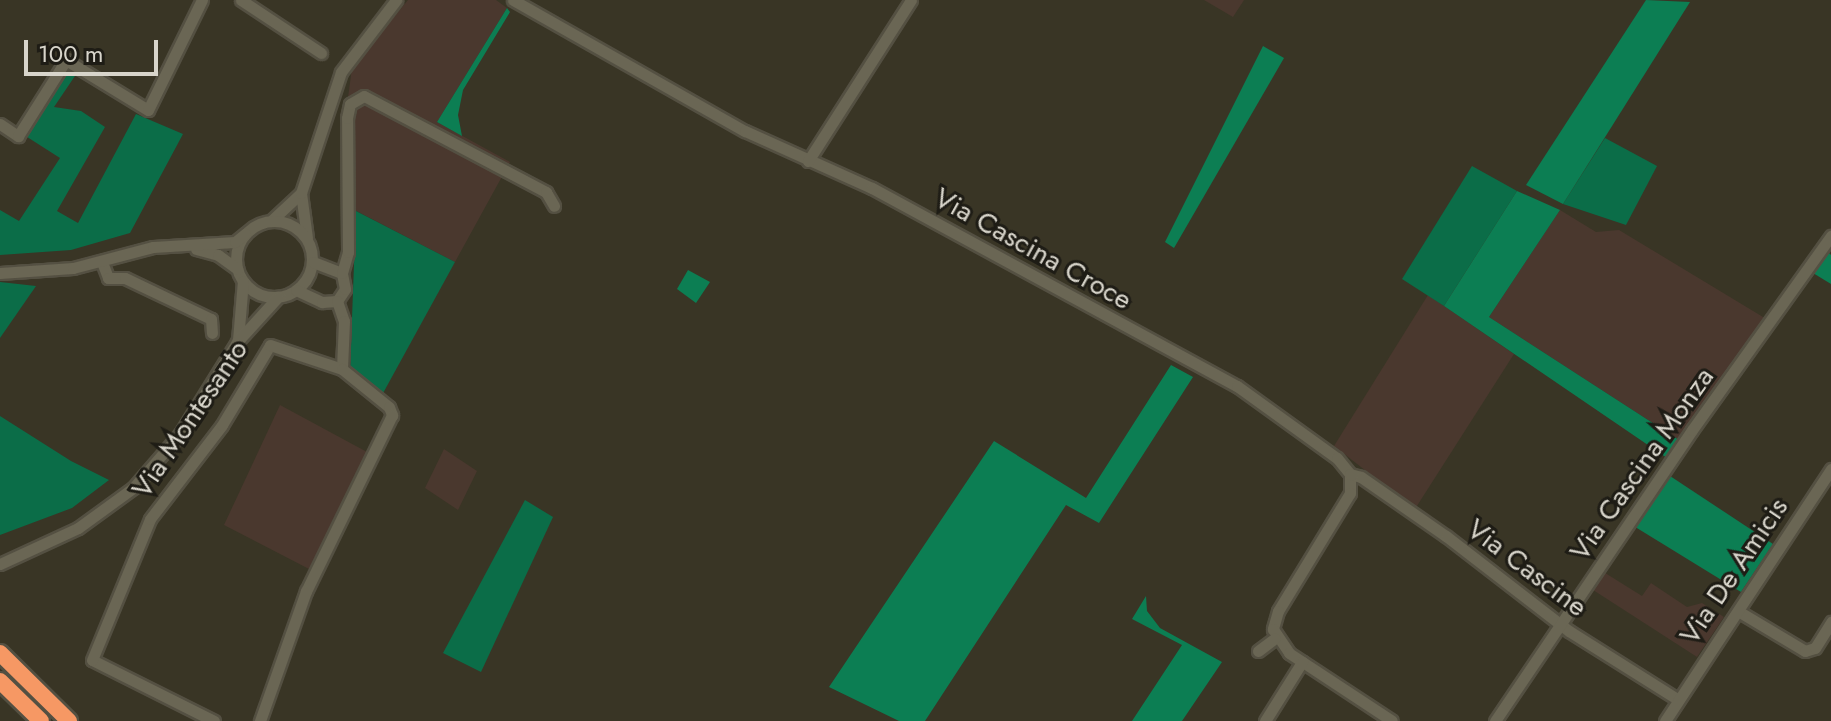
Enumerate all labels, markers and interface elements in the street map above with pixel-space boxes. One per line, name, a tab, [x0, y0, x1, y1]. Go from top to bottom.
scale bar	[28, 24, 162, 74]
text: 100 m	[38, 36, 104, 71]
street label: Via Cascina Croce	[929, 181, 1137, 317]
street label: Via Montesanto	[125, 334, 255, 504]
street label: Via Cascina Monza	[1563, 361, 1721, 567]
street label: Via De Amicis	[1673, 492, 1795, 650]
street label: Via Cascine	[1460, 512, 1594, 624]

